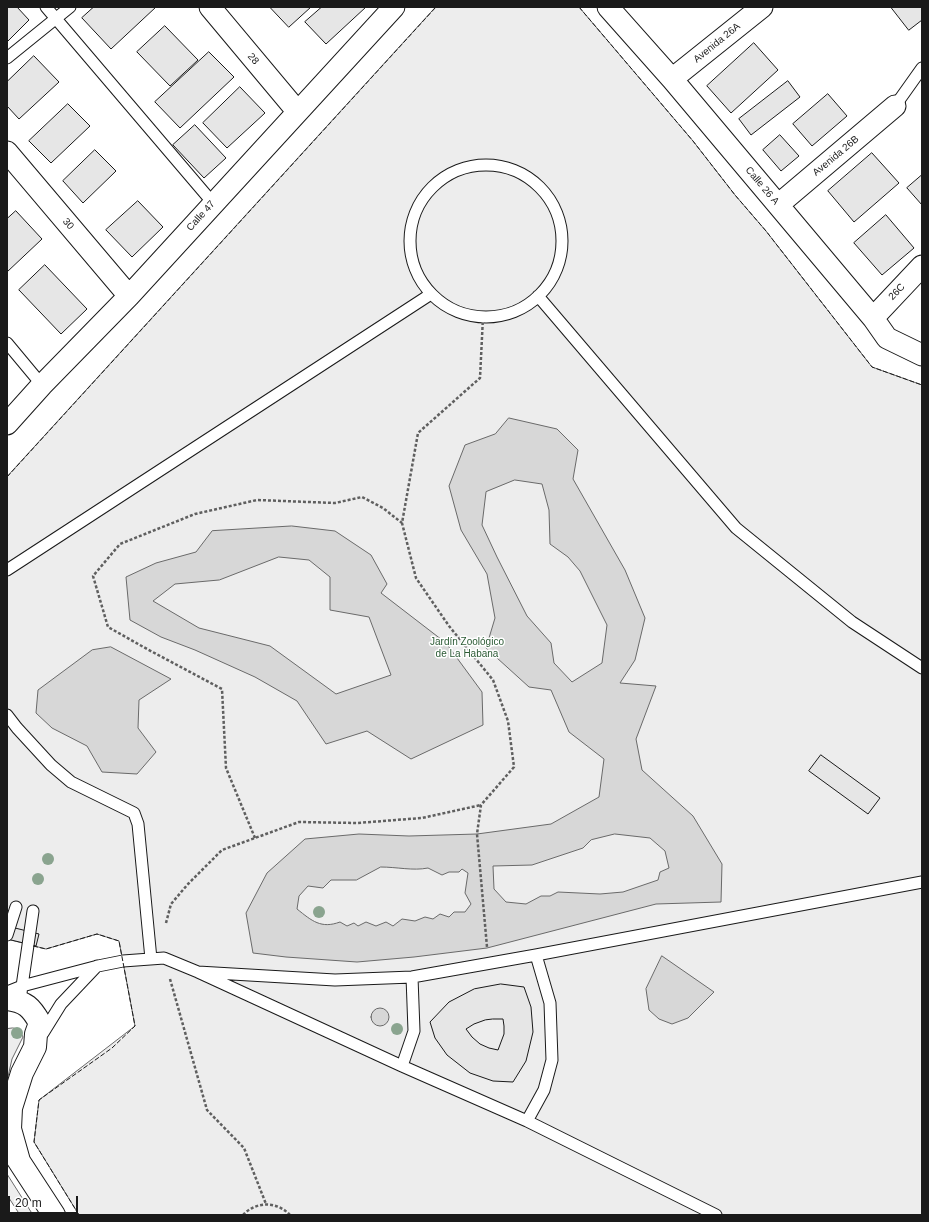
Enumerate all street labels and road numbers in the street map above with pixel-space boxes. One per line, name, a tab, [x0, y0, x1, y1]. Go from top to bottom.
street label: Avenida 26A	[691, 21, 743, 65]
street label: 28	[245, 51, 261, 67]
street label: Avenida 26B	[810, 133, 862, 179]
street label: Calle 26 A	[743, 164, 781, 208]
street label: Calle 47	[184, 198, 218, 234]
street label: 30	[60, 216, 76, 232]
street label: 26C	[886, 281, 908, 303]

